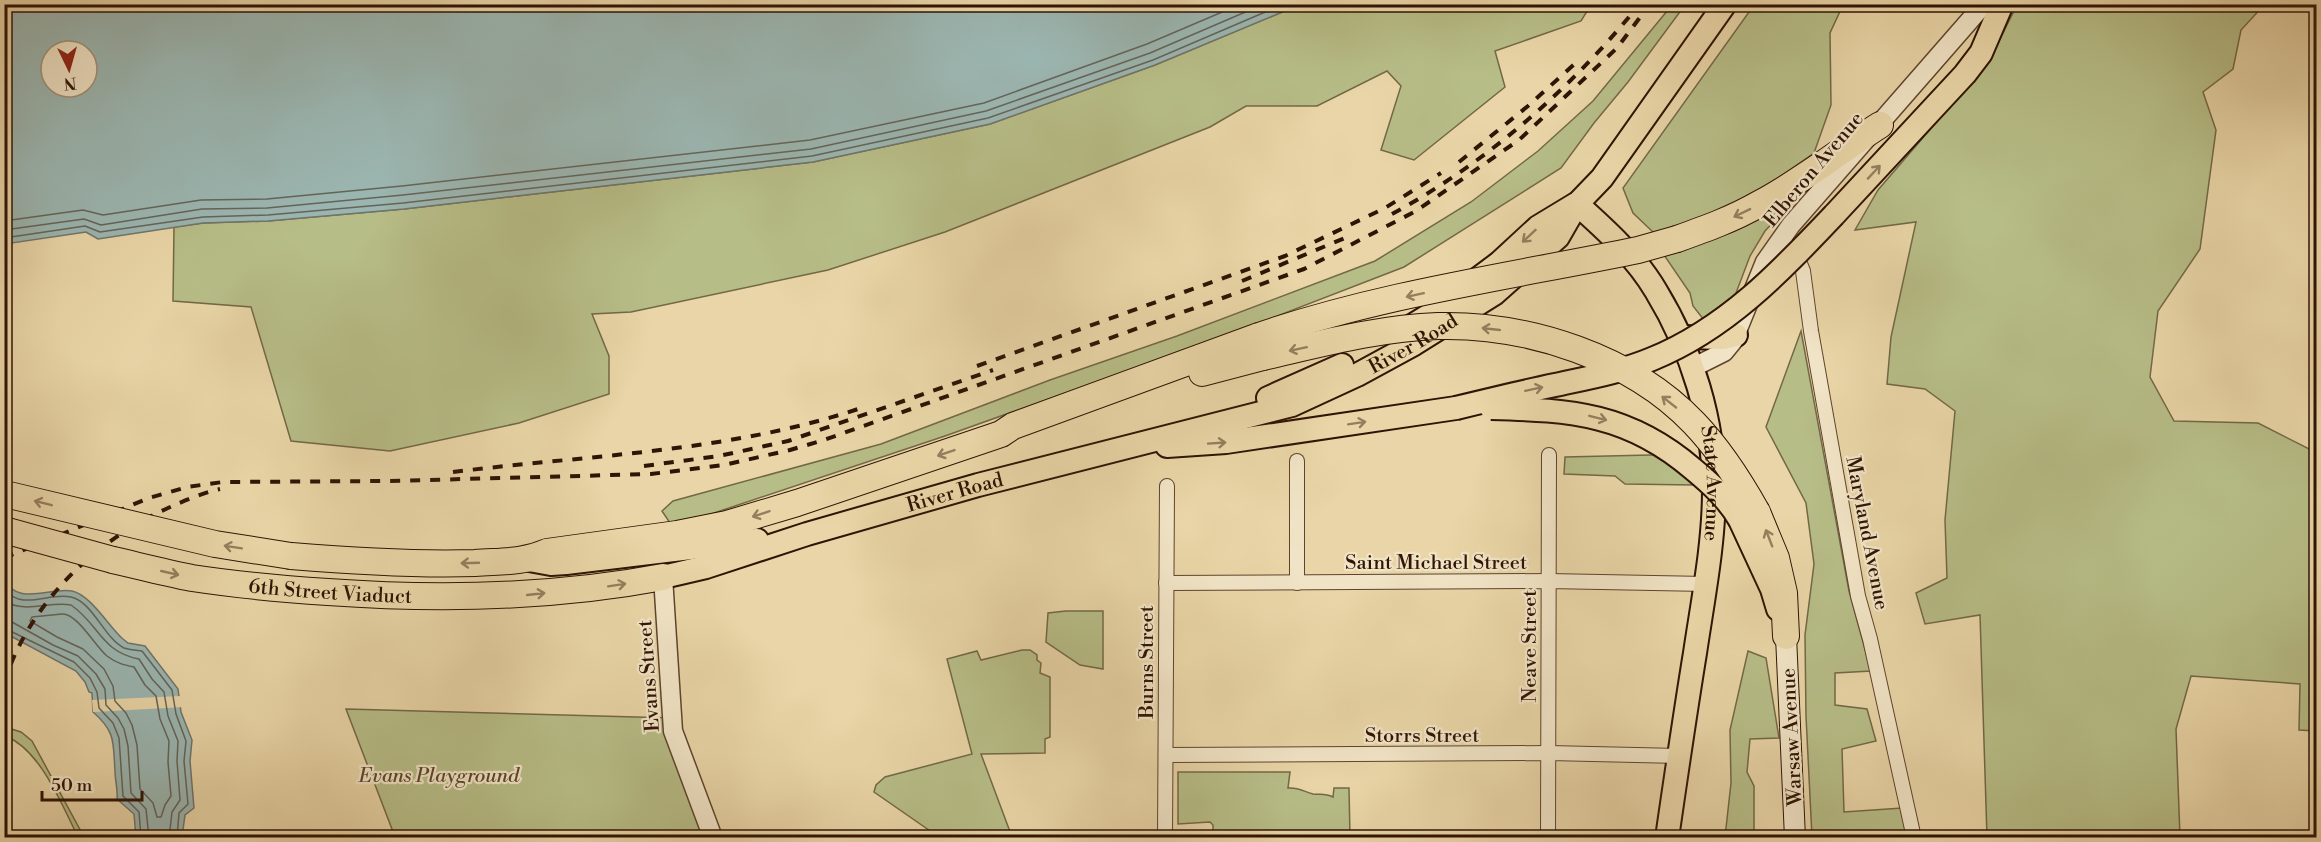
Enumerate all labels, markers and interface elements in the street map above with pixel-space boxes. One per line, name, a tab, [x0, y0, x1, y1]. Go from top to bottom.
north arrow	[39, 39, 99, 99]
text: N	[63, 72, 77, 93]
street label: Elberon Avenue	[1759, 107, 1870, 233]
one-way arrow	[1867, 165, 1881, 180]
one-way arrow	[1733, 207, 1751, 219]
one-way arrow	[1521, 229, 1536, 243]
one-way arrow	[1406, 290, 1425, 301]
street label: River Road	[1364, 308, 1463, 380]
one-way arrow	[1481, 323, 1501, 334]
one-way arrow	[1288, 344, 1308, 355]
one-way arrow	[1524, 383, 1543, 395]
one-way arrow	[1661, 395, 1677, 408]
one-way arrow	[1588, 412, 1607, 424]
one-way arrow	[1346, 417, 1366, 428]
street label: State Avenue	[1694, 424, 1725, 542]
one-way arrow	[1207, 437, 1227, 448]
one-way arrow	[937, 448, 956, 459]
street label: Maryland Avenue	[1839, 454, 1894, 612]
street label: River Road	[904, 468, 1007, 519]
one-way arrow	[34, 497, 53, 509]
one-way arrow	[752, 509, 771, 520]
one-way arrow	[1762, 529, 1773, 548]
one-way arrow	[224, 542, 243, 553]
street label: Saint Michael Street	[1345, 551, 1527, 576]
one-way arrow	[461, 557, 481, 568]
one-way arrow	[160, 567, 179, 579]
street label: 6th Street Viaduct	[247, 574, 412, 610]
one-way arrow	[607, 580, 626, 591]
one-way arrow	[526, 588, 546, 599]
street label: Neave Street	[1518, 590, 1543, 702]
street label: Burns Street	[1135, 605, 1160, 720]
street label: Evans Street	[633, 619, 666, 733]
street label: Warsaw Avenue	[1776, 667, 1809, 808]
street label: Storrs Street	[1365, 724, 1479, 749]
scale bar	[42, 764, 142, 802]
park label: Evans Playground	[358, 764, 520, 789]
text: 50 m	[51, 774, 93, 797]

